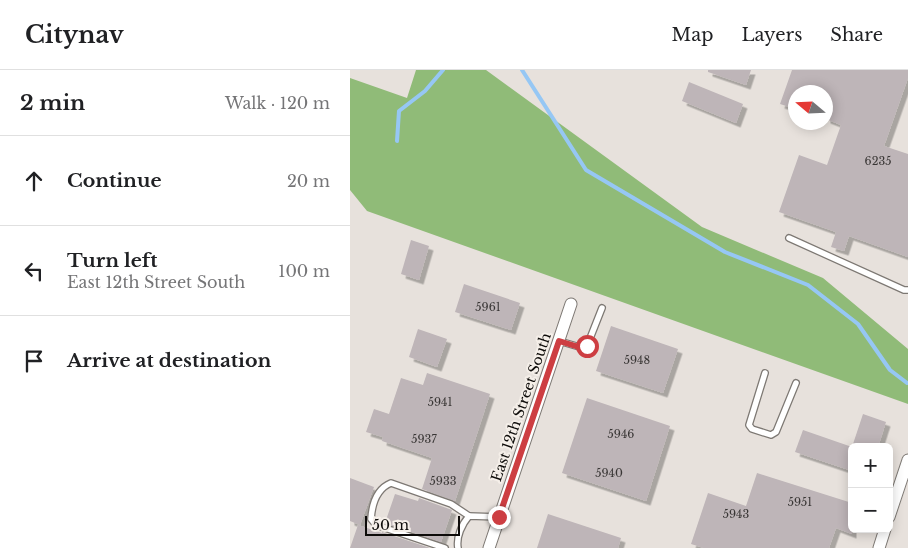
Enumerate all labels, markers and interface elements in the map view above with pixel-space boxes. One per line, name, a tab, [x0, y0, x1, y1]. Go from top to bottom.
text: Citynav	[25, 20, 124, 49]
text: Map	[672, 24, 713, 46]
text: Layers	[741, 24, 802, 46]
text: Share	[830, 24, 883, 46]
north arrow	[788, 85, 833, 130]
text: 2 min	[20, 90, 85, 116]
text: Walk · 120 m	[225, 93, 330, 113]
house number: 6235	[865, 154, 891, 168]
icon: ahead	[20, 167, 48, 195]
text: Continue	[67, 169, 162, 192]
text: 20 m	[287, 171, 330, 191]
text: Turn left	[67, 249, 158, 272]
icon: left	[20, 257, 48, 285]
text: 100 m	[278, 261, 330, 281]
text: East 12th Street South	[67, 272, 245, 292]
house number: 5961	[475, 300, 501, 314]
street label: East 12th Street South	[487, 330, 555, 484]
route start	[576, 335, 599, 358]
icon: arrive	[20, 347, 48, 375]
text: Arrive at destination	[67, 349, 271, 372]
house number: 5948	[624, 353, 650, 367]
house number: 5941	[428, 395, 452, 409]
house number: 5946	[608, 427, 634, 441]
house number: 5937	[411, 432, 437, 446]
map controls	[848, 443, 893, 533]
button: +	[848, 443, 893, 488]
house number: 5940	[595, 466, 623, 480]
house number: 5933	[430, 474, 457, 488]
button: −	[848, 488, 893, 533]
house number: 5951	[788, 495, 812, 509]
route end	[488, 506, 511, 529]
house number: 5943	[723, 507, 749, 521]
scale bar	[365, 513, 460, 536]
text: 50 m	[372, 516, 409, 534]

